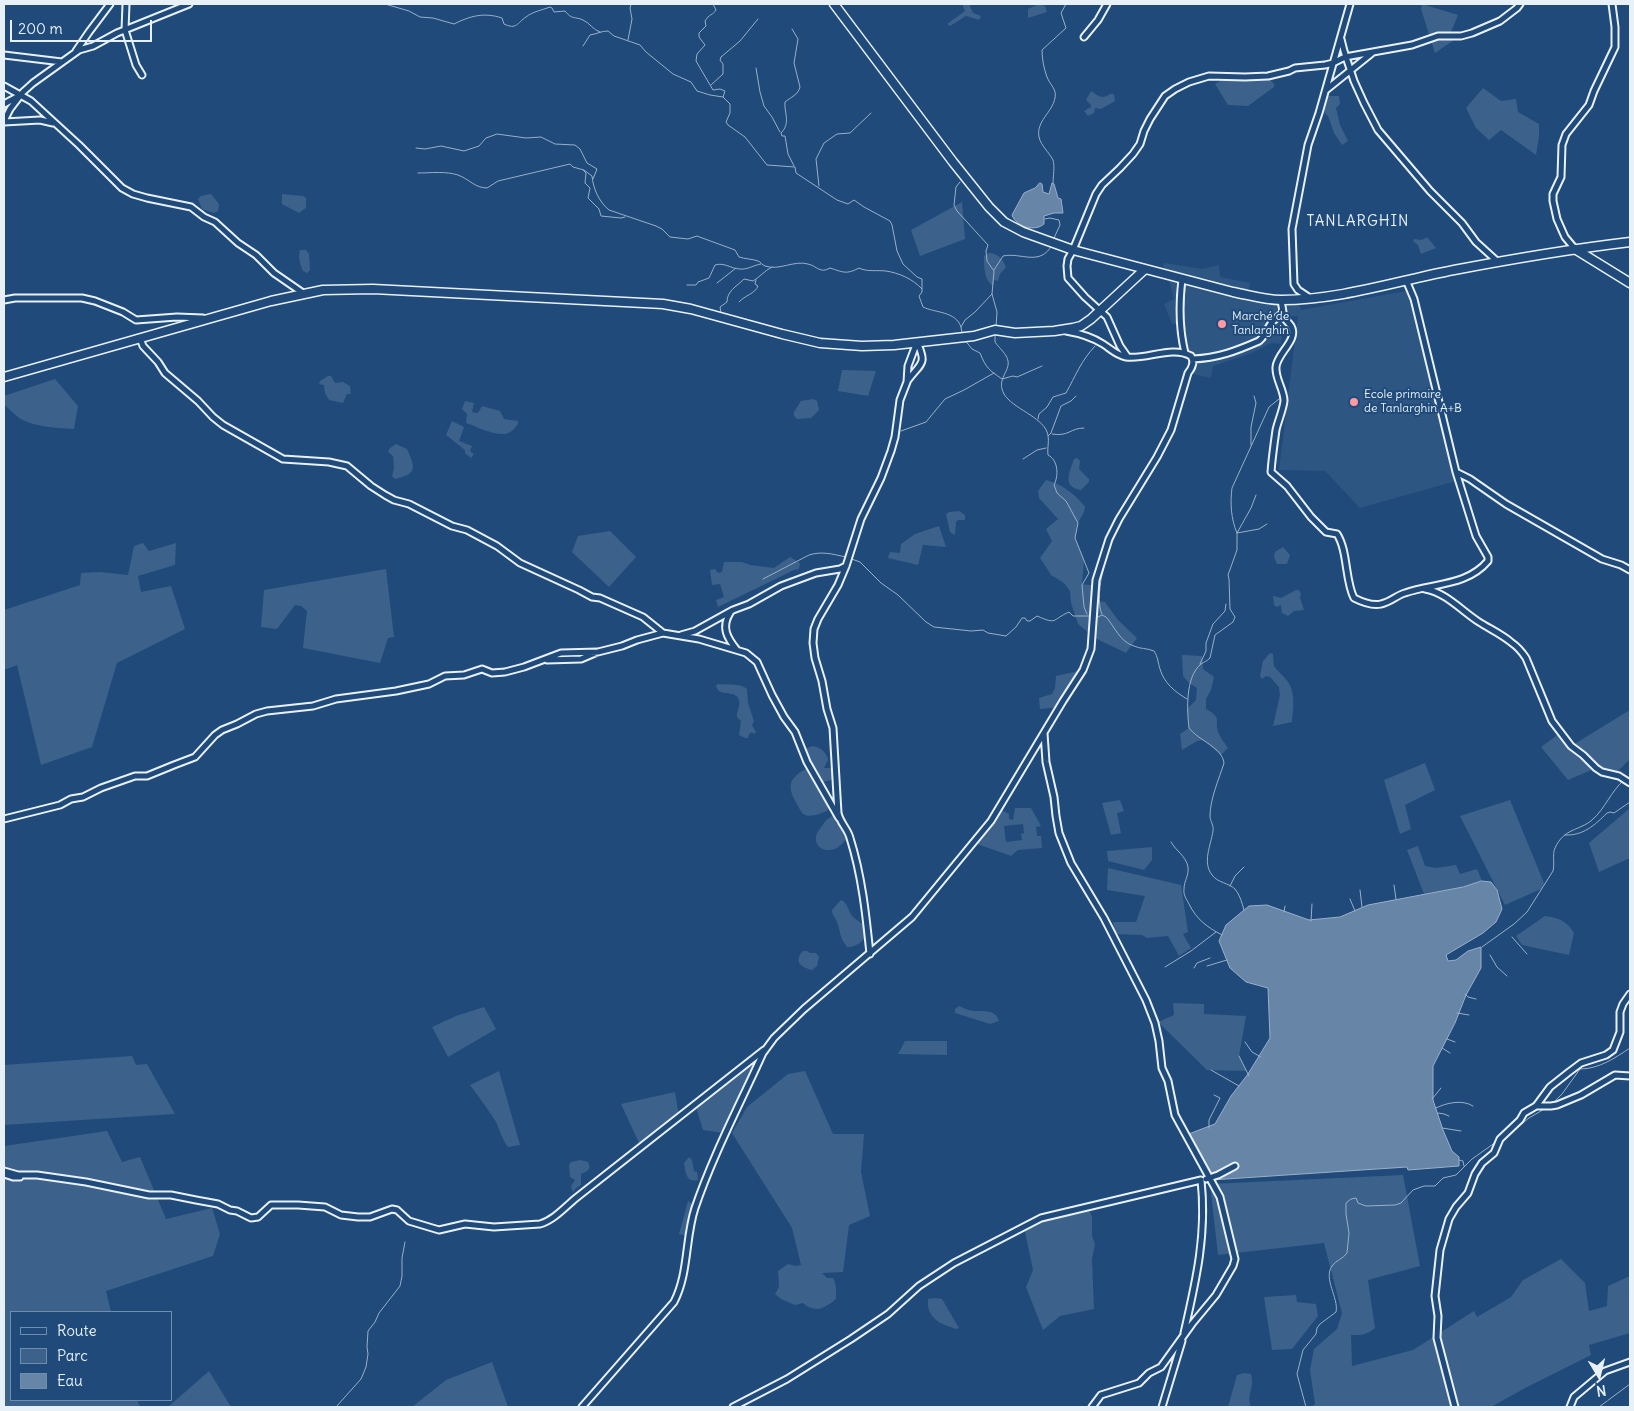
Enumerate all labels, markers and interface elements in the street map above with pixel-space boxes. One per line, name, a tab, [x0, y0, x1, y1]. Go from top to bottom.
scale bar	[12, 10, 155, 42]
text: 200 m	[18, 19, 63, 38]
district label: TANLARGHIN	[1305, 213, 1411, 231]
place label: Marché de Tanlarghin	[1232, 310, 1289, 338]
marker: Marché de Tanlarghin	[1216, 318, 1228, 330]
place label: Ecole primaire de Tanlarghin A+B	[1364, 388, 1462, 416]
marker: Ecole primaire de Tanlarghin A+B	[1348, 396, 1360, 408]
legend	[10, 1311, 172, 1401]
text: Route	[57, 1321, 97, 1340]
text: Parc	[57, 1346, 88, 1365]
north arrow	[1574, 1351, 1624, 1401]
text: Eau	[57, 1371, 83, 1390]
text: N	[1595, 1381, 1608, 1400]

